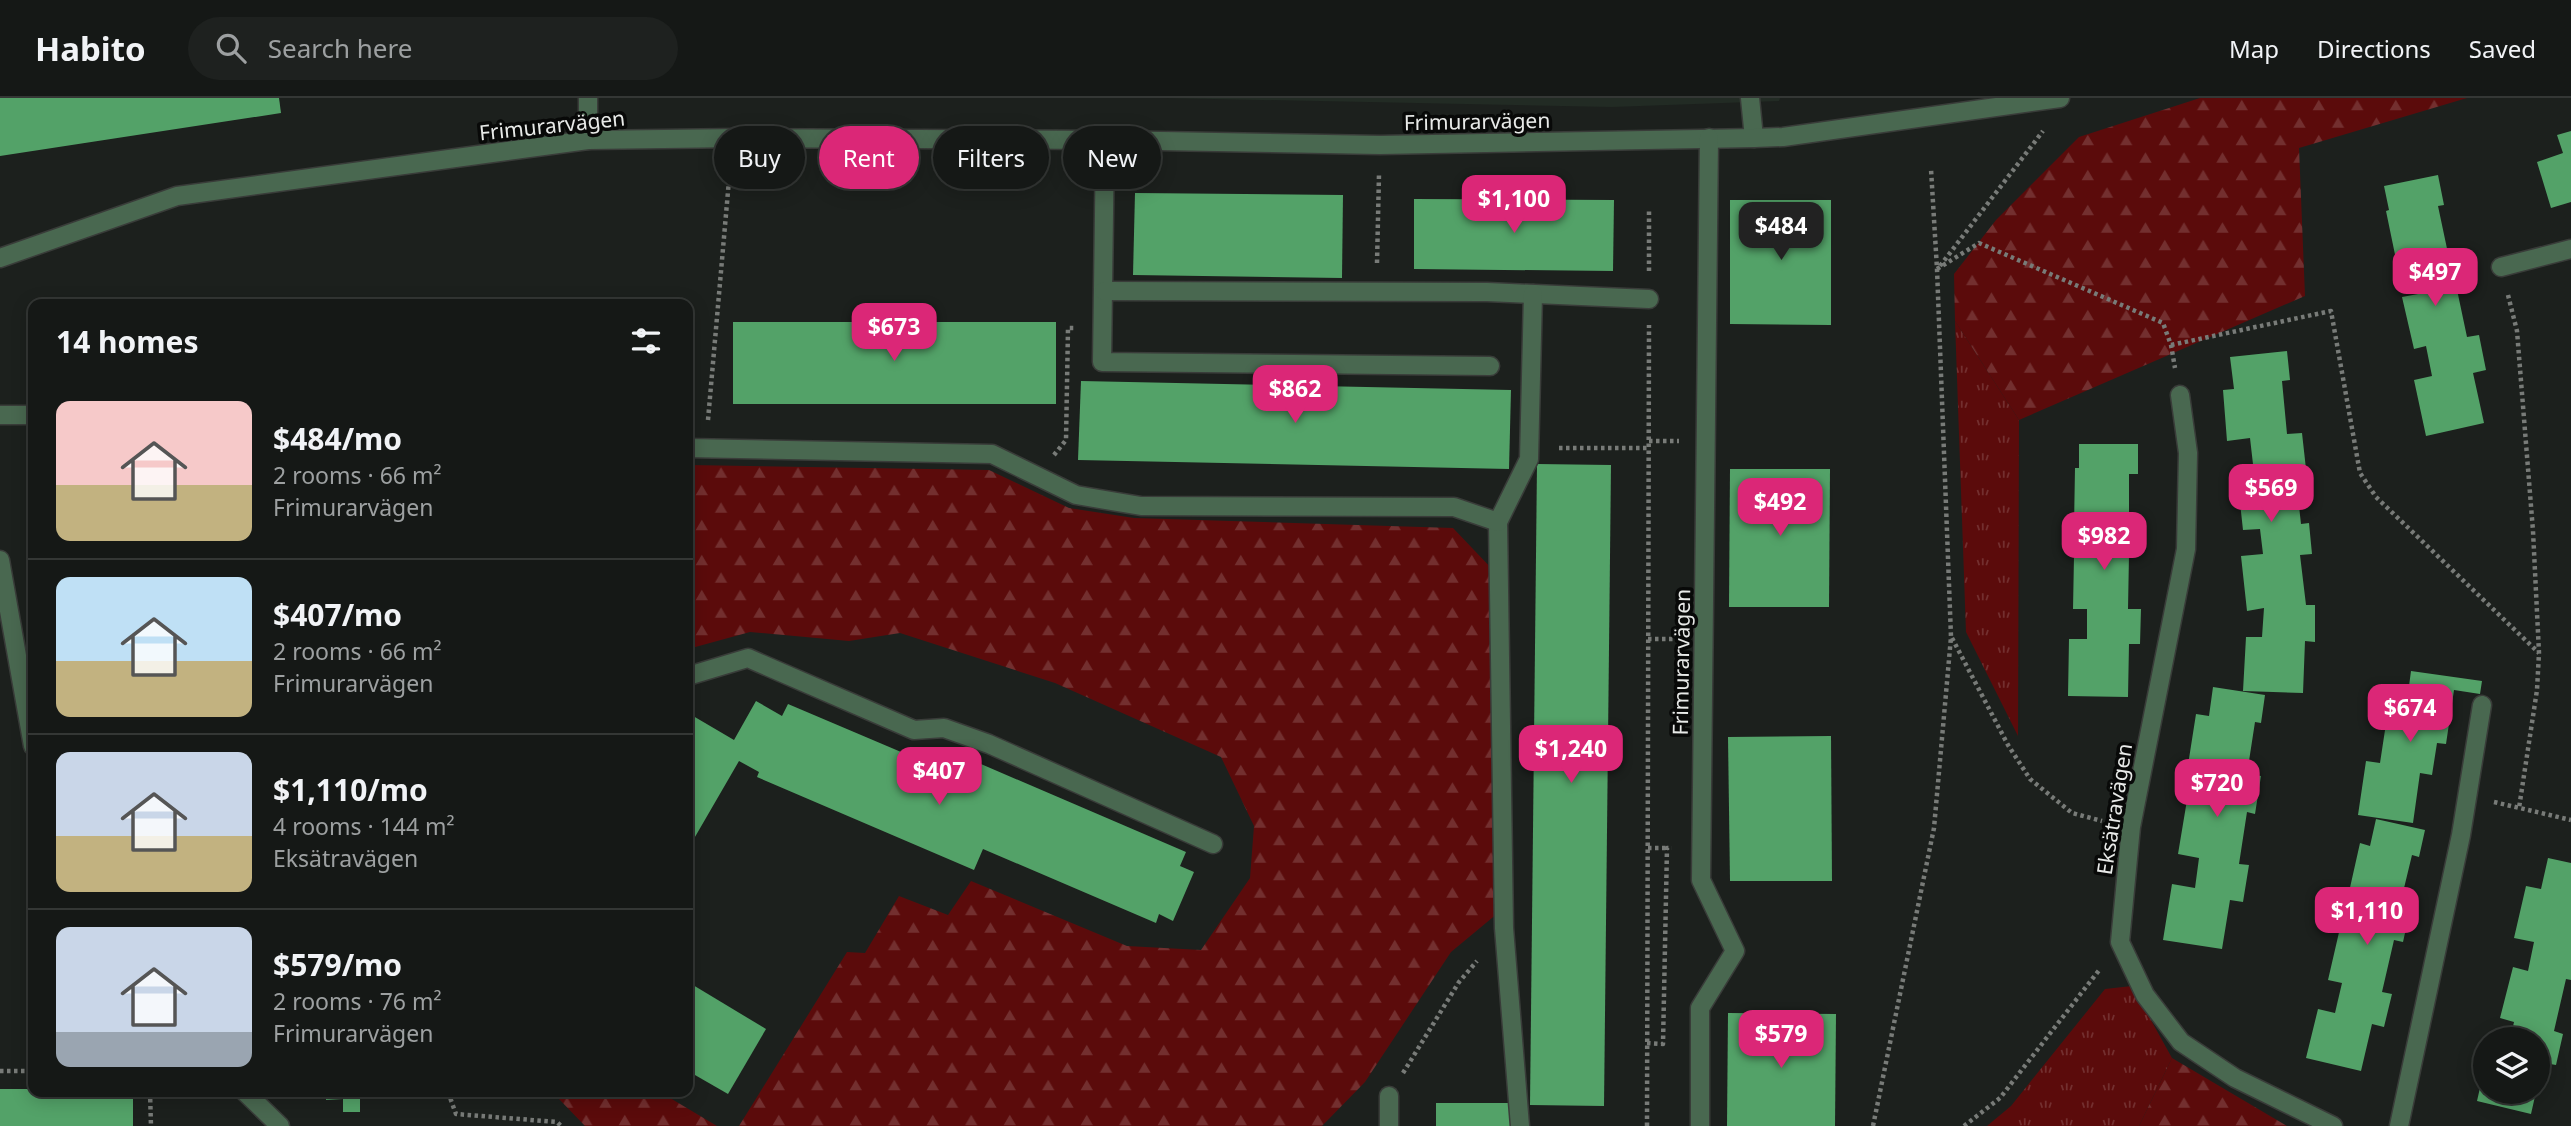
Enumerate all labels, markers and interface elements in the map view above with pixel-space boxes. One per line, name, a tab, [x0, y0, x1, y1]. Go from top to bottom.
search box	[188, 17, 678, 80]
text: Habito	[35, 26, 146, 71]
icon: search	[212, 29, 250, 67]
text: Search here	[268, 30, 412, 66]
text: Map	[2229, 32, 2279, 65]
text: Directions	[2317, 32, 2431, 65]
text: Saved	[2469, 32, 2536, 65]
street label: Frimurarvägen	[478, 103, 626, 147]
street label: Frimurarvägen	[1404, 106, 1550, 136]
chip: Buy	[714, 126, 805, 189]
chip: Rent	[819, 126, 919, 189]
chip: Filters	[933, 126, 1049, 189]
chip: New	[1063, 126, 1161, 189]
pin: $1,100	[1457, 176, 1571, 235]
text: $1,100	[1478, 182, 1550, 214]
pin: $484	[1740, 202, 1822, 262]
text: $484	[1755, 209, 1807, 241]
pin: $497	[2394, 248, 2476, 308]
text: $497	[2409, 255, 2461, 287]
pin: $673	[853, 303, 935, 363]
text: $673	[868, 310, 920, 342]
text: 14 homes	[56, 321, 199, 362]
icon: filters	[627, 322, 665, 360]
pin: $862	[1254, 366, 1336, 425]
text: $862	[1269, 372, 1321, 404]
text: $484/mo	[273, 418, 402, 459]
icon: home	[112, 429, 196, 513]
text: 2 rooms · 66 m²	[273, 459, 442, 491]
pin: $569	[2230, 464, 2312, 524]
text: $569	[2245, 471, 2297, 503]
pin: $492	[1739, 478, 1821, 538]
text: $492	[1754, 485, 1806, 517]
text: Frimurarvägen	[273, 491, 433, 523]
pin: $982	[2063, 512, 2145, 572]
text: $982	[2078, 519, 2130, 551]
street label: Frimurarvägen	[1666, 589, 1696, 735]
text: $407/mo	[273, 594, 402, 635]
icon: home	[112, 605, 196, 689]
text: 2 rooms · 66 m²	[273, 635, 442, 667]
text: Frimurarvägen	[273, 667, 433, 699]
pin: $674	[2369, 684, 2451, 744]
text: $674	[2384, 691, 2436, 723]
pin: $1,240	[1514, 726, 1628, 785]
text: $1,240	[1535, 732, 1607, 764]
street label: Eksätravägen	[2090, 741, 2138, 877]
pin: $407	[898, 748, 980, 807]
text: $407	[913, 754, 965, 786]
pin: $720	[2176, 760, 2258, 819]
text: $720	[2191, 766, 2243, 798]
text: $1,110/mo	[273, 769, 428, 810]
icon: home	[112, 780, 196, 864]
text: 4 rooms · 144 m²	[273, 810, 455, 842]
text: Eksätravägen	[273, 842, 418, 874]
pin: $1,110	[2310, 888, 2424, 947]
text: $1,110	[2331, 894, 2403, 926]
text: $579/mo	[273, 944, 402, 985]
icon: home	[112, 955, 196, 1039]
text: 2 rooms · 76 m²	[273, 985, 442, 1017]
pin: $579	[1740, 1010, 1822, 1070]
text: Frimurarvägen	[273, 1017, 433, 1049]
text: $579	[1755, 1017, 1807, 1049]
map controls	[2473, 1027, 2550, 1104]
button: layers	[2473, 1027, 2550, 1104]

